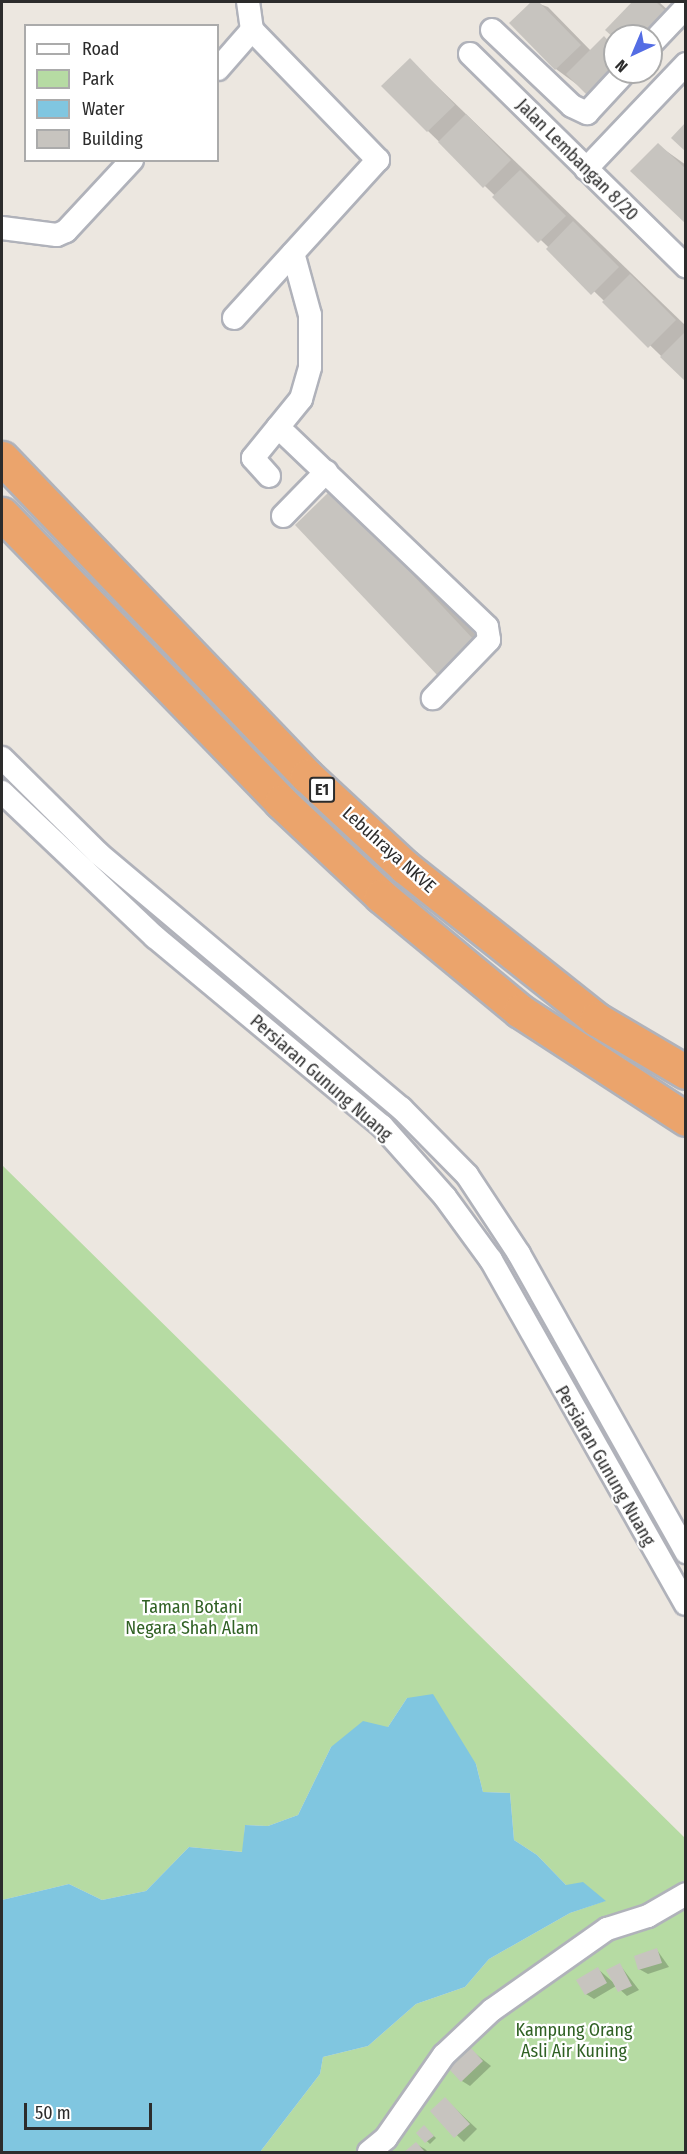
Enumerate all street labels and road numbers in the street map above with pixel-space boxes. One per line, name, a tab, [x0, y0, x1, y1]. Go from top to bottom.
street label: Jalan Lembangan 8/20	[512, 95, 642, 225]
road number: E1	[308, 777, 336, 803]
street label: Lebuhraya NKVE	[338, 802, 440, 898]
street label: Persiaran Gunung Nuang	[246, 1010, 396, 1146]
street label: Persiaran Gunung Nuang	[550, 1382, 660, 1550]

